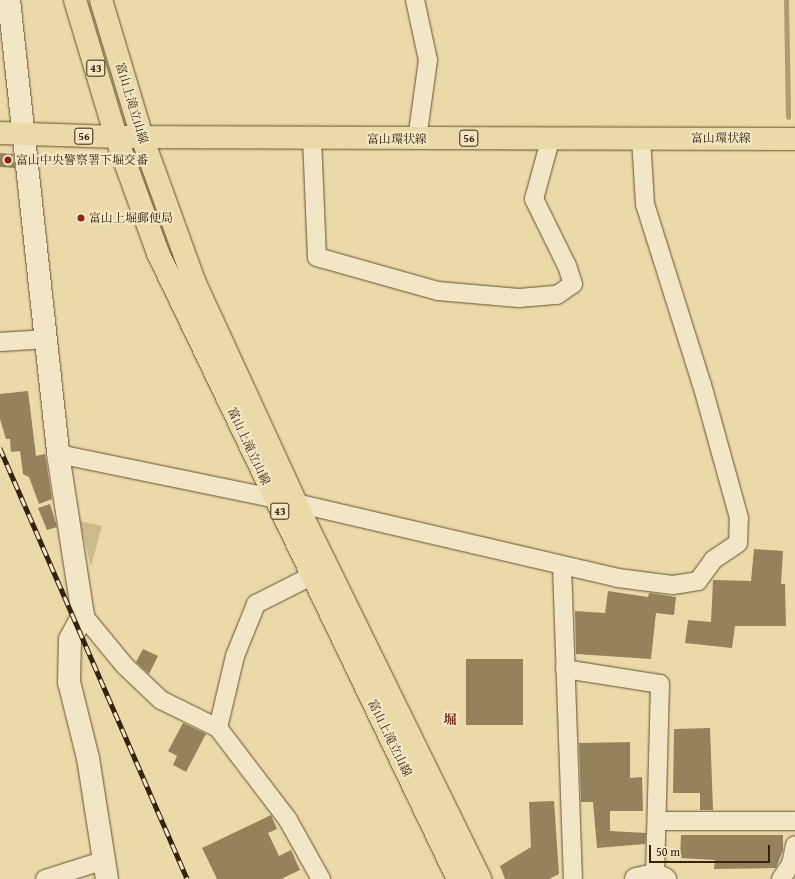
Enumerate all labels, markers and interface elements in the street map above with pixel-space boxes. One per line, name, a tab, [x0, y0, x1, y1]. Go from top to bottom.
road number: 43	[86, 59, 106, 77]
street label: 富山上滝立山線	[113, 61, 151, 145]
road number: 56	[74, 127, 94, 145]
road number: 56	[459, 129, 479, 147]
street label: 富山環状線	[691, 131, 751, 145]
street label: 富山環状線	[367, 132, 427, 146]
place label: 富山中央警察署下堀交番	[16, 153, 148, 167]
marker: 富山中央警察署下堀交番	[3, 155, 13, 165]
place label: 富山上堀郵便局	[89, 211, 173, 225]
marker: 富山上堀郵便局	[76, 213, 86, 223]
street label: 富山上滝立山線	[225, 405, 273, 487]
road number: 43	[270, 502, 290, 520]
street label: 富山上滝立山線	[365, 697, 415, 779]
district label: 堀	[444, 712, 456, 728]
scale bar	[651, 837, 772, 863]
text: 50 m	[656, 843, 680, 860]

